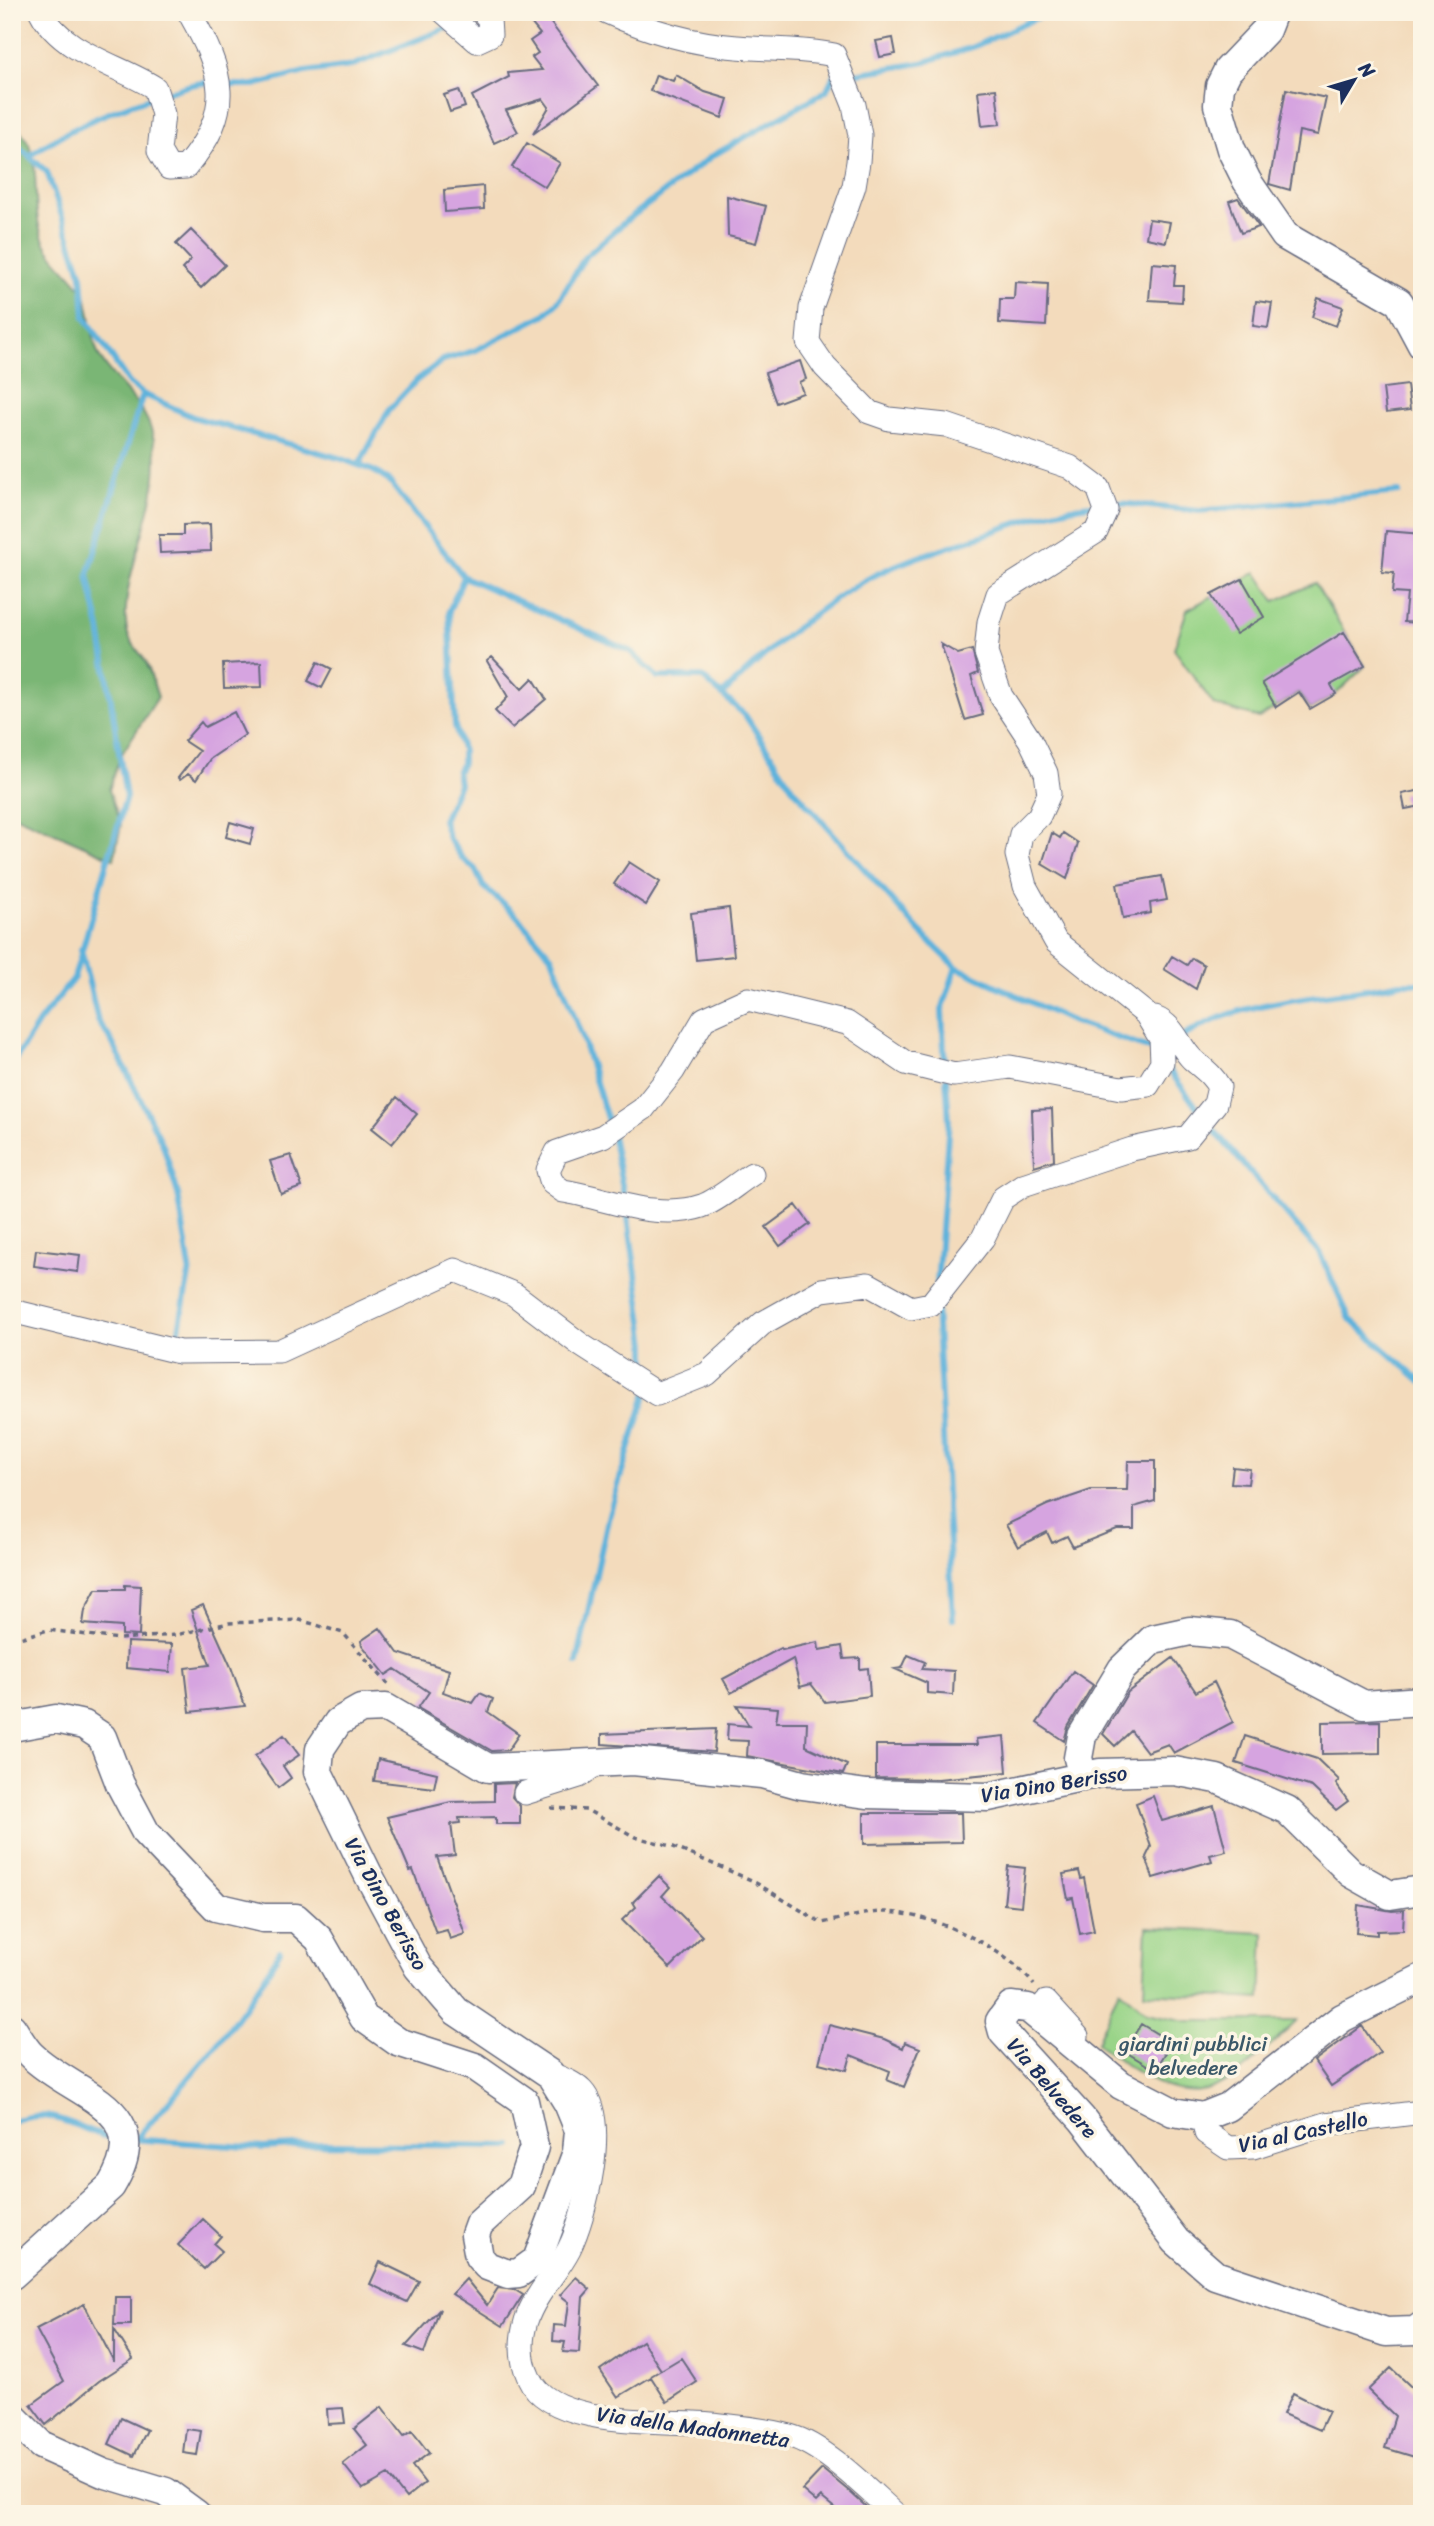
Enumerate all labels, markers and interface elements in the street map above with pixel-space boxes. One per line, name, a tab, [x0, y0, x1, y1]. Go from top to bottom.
north arrow	[1318, 46, 1388, 116]
text: N	[1349, 54, 1385, 86]
street label: Via Dino Berisso	[978, 1754, 1130, 1814]
street label: Via Dino Berisso	[334, 1830, 439, 1978]
park label: giardini pubblici belvedere	[1117, 2025, 1268, 2087]
street label: Via Belvedere	[997, 2028, 1107, 2148]
street label: Via al Castello	[1235, 2100, 1371, 2164]
street label: Via della Madonnetta	[594, 2395, 792, 2459]

